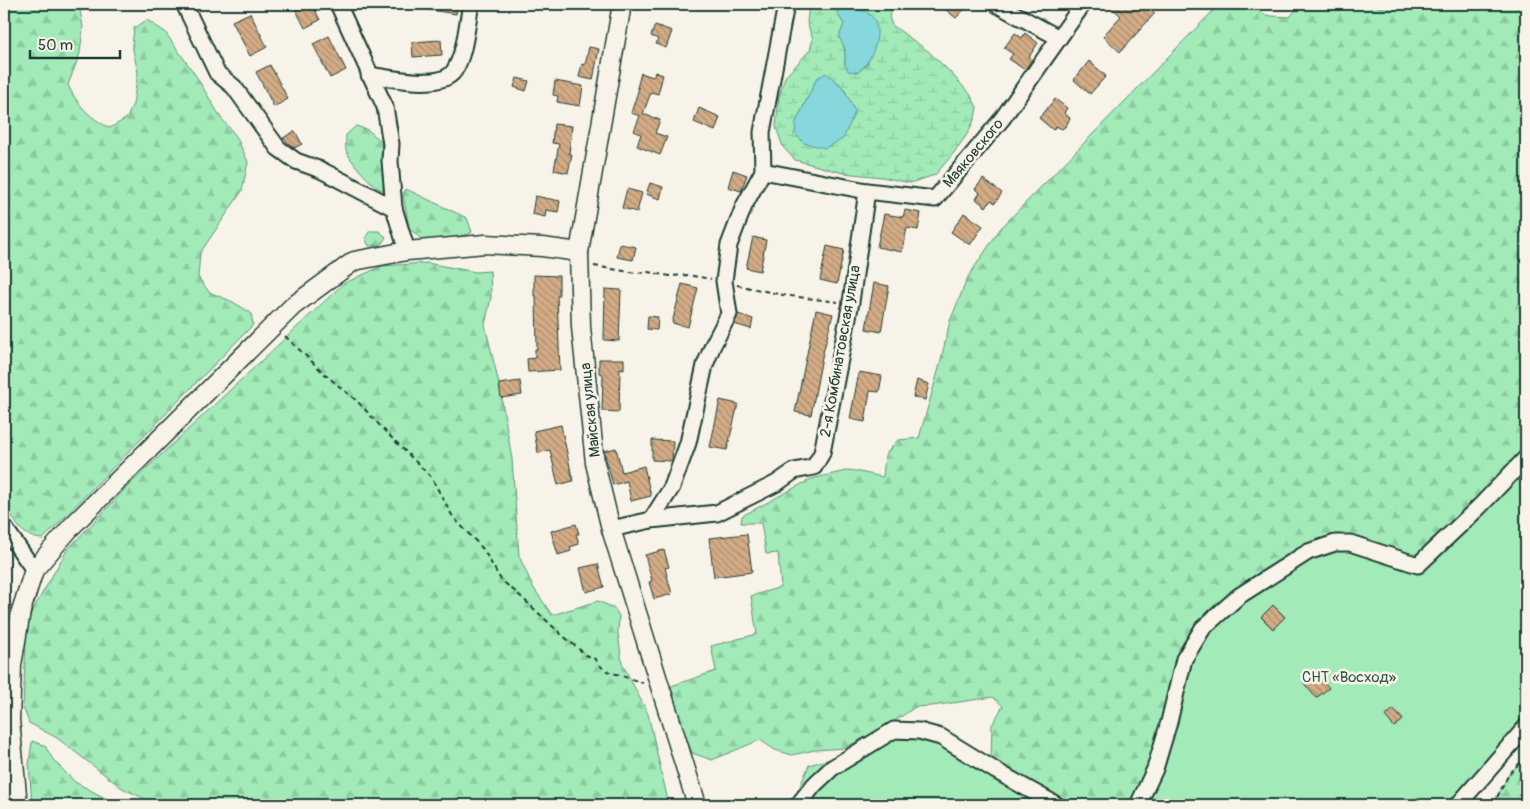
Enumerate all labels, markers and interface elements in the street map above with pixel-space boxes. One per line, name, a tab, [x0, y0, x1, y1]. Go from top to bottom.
scale bar	[30, 28, 120, 60]
text: 50 m	[38, 36, 73, 55]
street label: Маяковского	[939, 115, 1008, 192]
street label: 2-я Комбинатовская улица	[816, 264, 865, 439]
street label: Майская улица	[576, 362, 605, 458]
park label: СНТ «Восход»	[1302, 668, 1396, 687]

